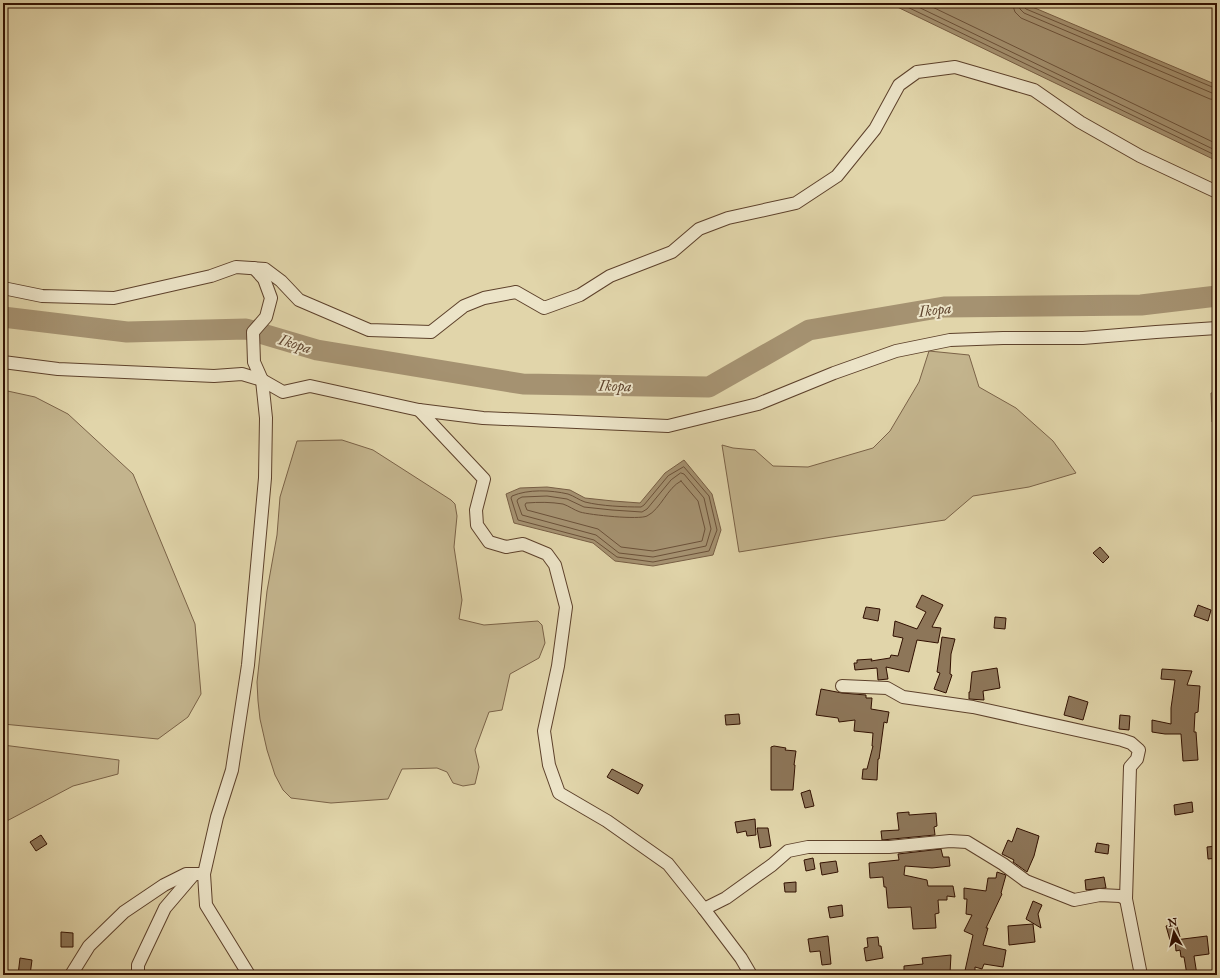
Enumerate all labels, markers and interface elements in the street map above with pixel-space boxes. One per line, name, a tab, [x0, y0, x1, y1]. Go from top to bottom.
water label: Ikopa	[917, 299, 953, 322]
water label: Ikopa	[275, 330, 313, 358]
water label: Ikopa	[597, 377, 632, 396]
north arrow	[1154, 912, 1194, 952]
text: N	[1167, 915, 1179, 930]

